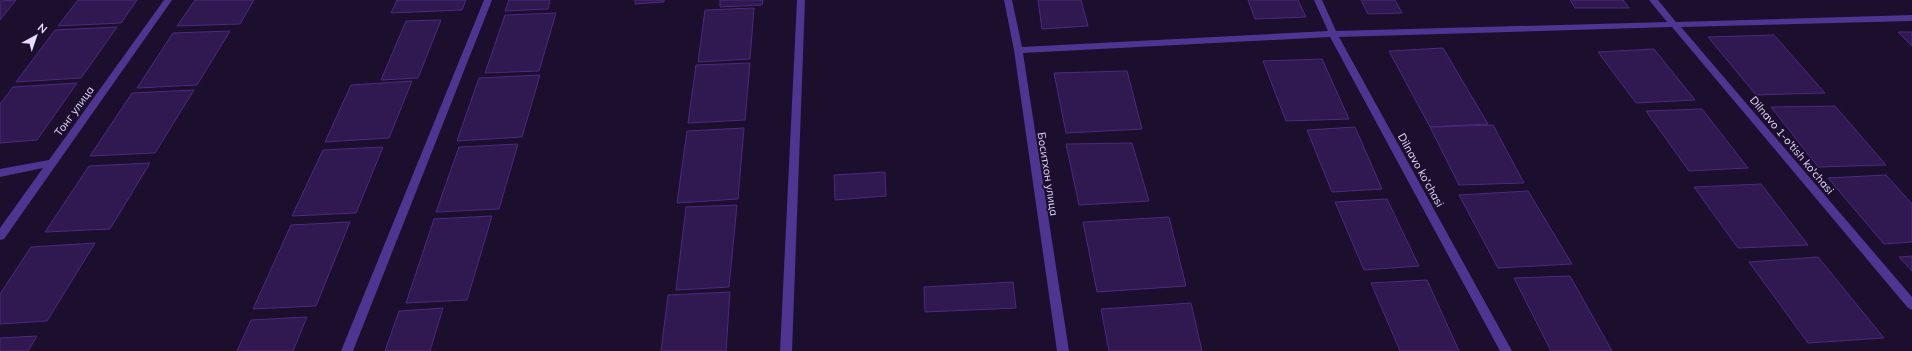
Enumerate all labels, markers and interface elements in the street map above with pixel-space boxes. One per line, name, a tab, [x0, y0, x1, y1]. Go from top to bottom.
north arrow	[16, 16, 56, 56]
text: N	[35, 20, 50, 36]
street label: Тонг улица	[51, 83, 97, 139]
street label: Dilnavo 1-o'tish ko'chasi	[1747, 93, 1837, 197]
street label: Боситхон улица	[1034, 131, 1062, 217]
street label: Dilnavo ko'chasi	[1395, 131, 1447, 209]

